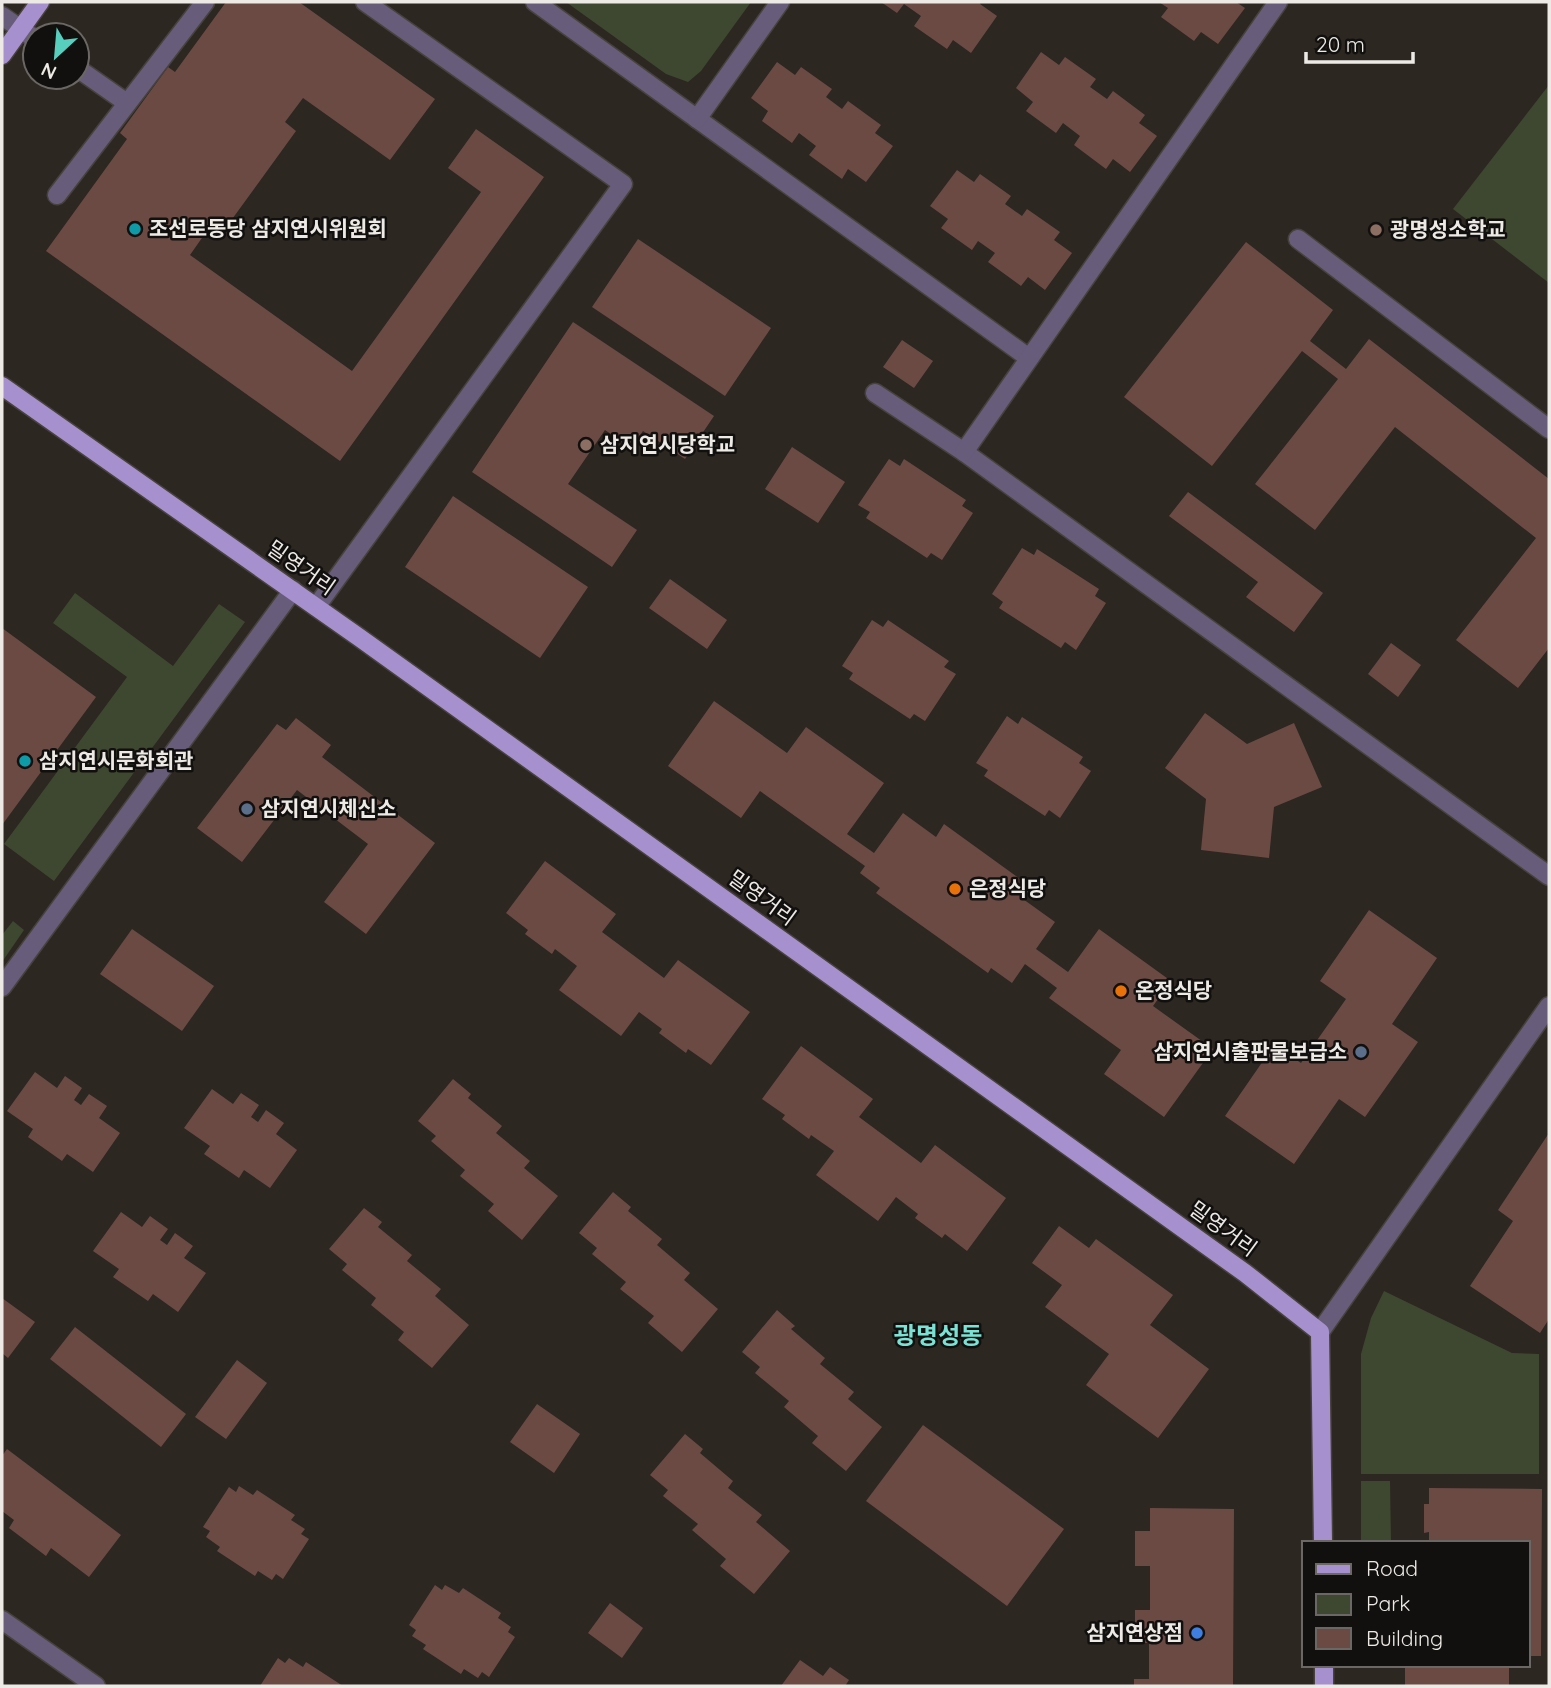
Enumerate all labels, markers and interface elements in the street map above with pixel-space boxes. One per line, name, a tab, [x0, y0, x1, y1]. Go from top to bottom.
north arrow	[21, 21, 91, 91]
scale bar	[1306, 21, 1413, 65]
text: 20 m	[1316, 31, 1365, 57]
text: N	[37, 57, 60, 85]
place label: 조선로동당 삼지연시위원회	[149, 215, 387, 241]
place label: 광명성소학교	[1390, 216, 1506, 242]
marker: 조선로동당 삼지연시위원회	[127, 221, 143, 237]
marker: 광명성소학교	[1368, 222, 1384, 238]
place label: 삼지연시당학교	[600, 431, 735, 457]
marker: 삼지연시당학교	[578, 437, 594, 453]
street label: 밀영거리	[262, 534, 341, 600]
place label: 삼지연시문화회관	[39, 747, 194, 773]
marker: 삼지연시문화회관	[17, 753, 33, 769]
place label: 삼지연시체신소	[261, 795, 396, 821]
marker: 삼지연시체신소	[239, 801, 255, 817]
street label: 밀영거리	[724, 864, 801, 930]
place label: 은정식당	[969, 875, 1046, 901]
marker: 은정식당	[947, 881, 963, 897]
place label: 온정식당	[1135, 977, 1212, 1003]
marker: 온정식당	[1113, 983, 1129, 999]
place label: 삼지연시출판물보급소	[1154, 1038, 1347, 1064]
marker: 삼지연시출판물보급소	[1353, 1044, 1369, 1060]
street label: 밀영거리	[1185, 1195, 1262, 1261]
district label: 광명성동	[894, 1320, 982, 1350]
legend	[1302, 1541, 1530, 1667]
text: Road	[1366, 1555, 1418, 1581]
text: Park	[1366, 1590, 1410, 1616]
place label: 삼지연상점	[1086, 1619, 1183, 1645]
marker: 삼지연상점	[1189, 1625, 1205, 1641]
text: Building	[1366, 1625, 1443, 1651]

